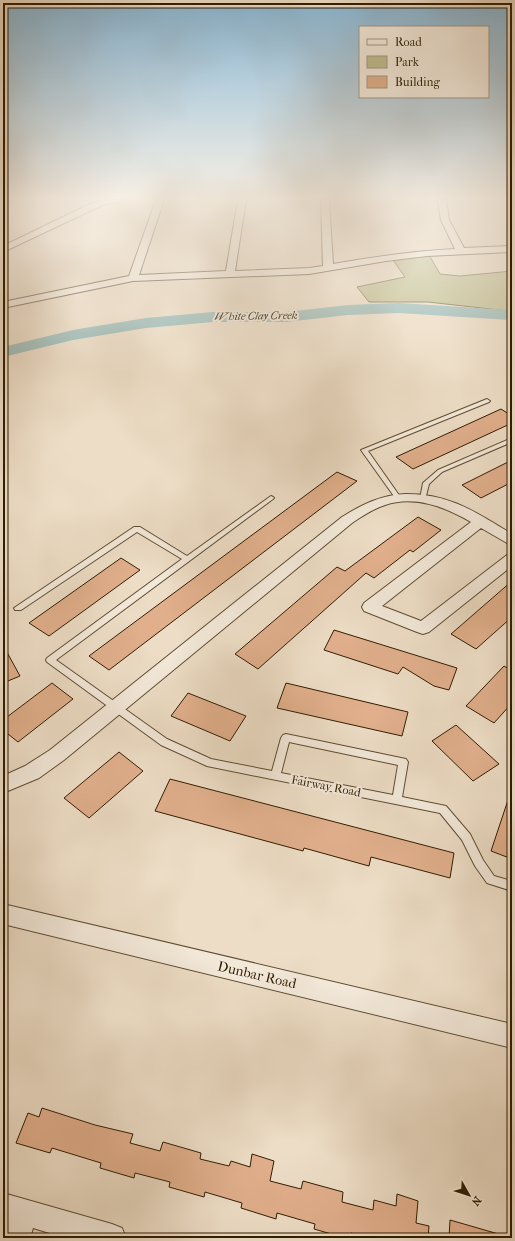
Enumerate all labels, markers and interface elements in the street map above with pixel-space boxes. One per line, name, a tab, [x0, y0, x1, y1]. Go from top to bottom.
legend	[359, 26, 489, 98]
text: Road	[395, 35, 422, 49]
text: Park	[395, 55, 420, 69]
text: Building	[395, 75, 440, 89]
water label: White Clay Creek	[214, 309, 298, 323]
street label: Fairway Road	[290, 772, 362, 800]
street label: Dunbar Road	[216, 958, 299, 992]
north arrow	[449, 1175, 489, 1215]
text: N	[468, 1194, 484, 1209]

